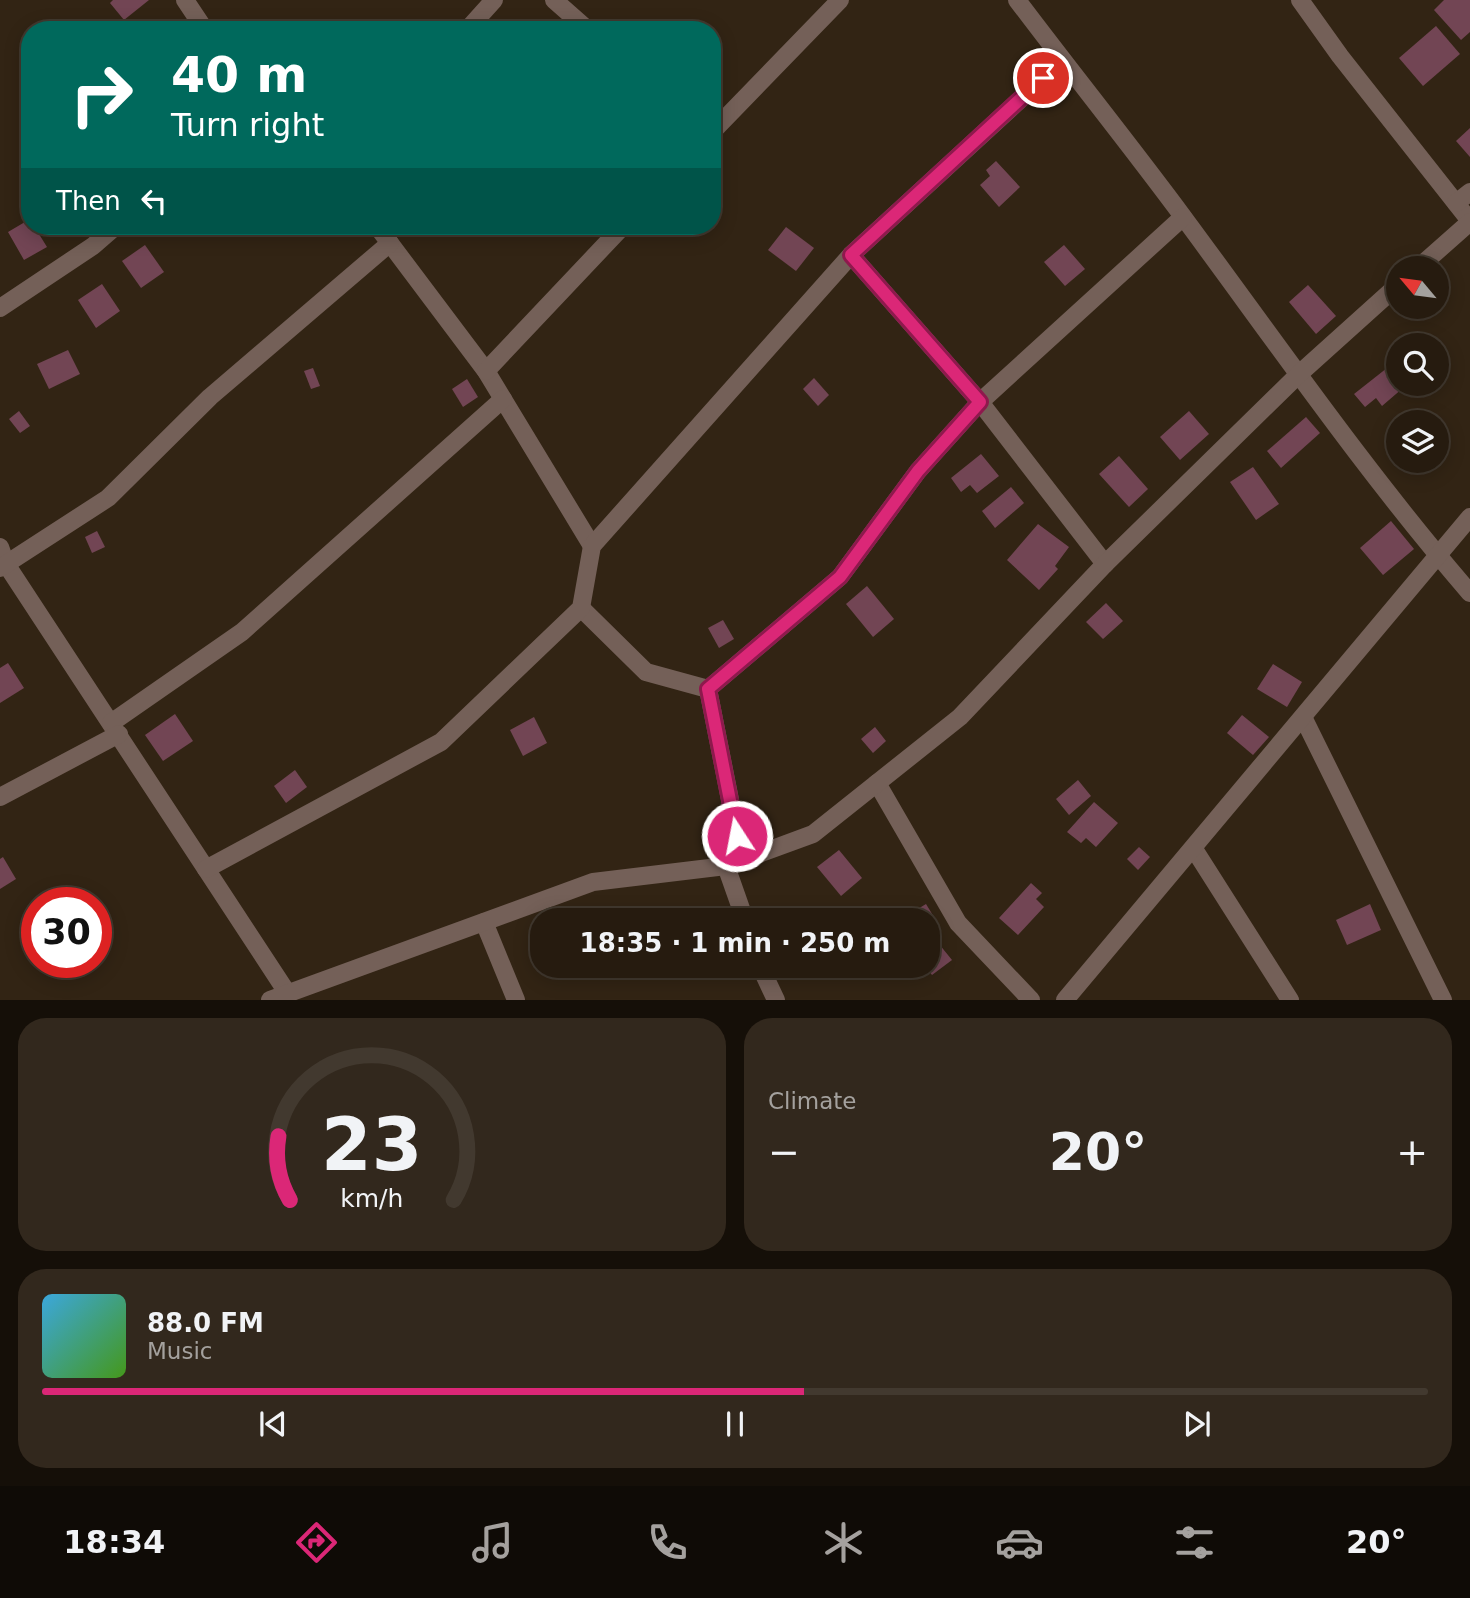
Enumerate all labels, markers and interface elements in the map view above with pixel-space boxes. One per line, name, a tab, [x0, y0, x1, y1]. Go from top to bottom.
text: 40 m	[171, 47, 307, 104]
pin	[1013, 48, 1073, 108]
icon: right	[56, 49, 147, 140]
icon: arrive	[1024, 59, 1062, 97]
text: Turn right	[171, 106, 324, 144]
icon: left	[135, 182, 173, 220]
text: Then	[56, 186, 121, 216]
north arrow	[1386, 256, 1449, 318]
map controls	[1386, 256, 1449, 473]
button: search	[1386, 333, 1449, 396]
button: layers	[1386, 410, 1449, 473]
position arrow	[700, 799, 774, 873]
speed limit sign: 30	[21, 887, 112, 978]
text: 18:35 · 1 min · 250 m	[580, 928, 890, 958]
text: Climate	[768, 1088, 857, 1114]
text: 23	[321, 1103, 423, 1188]
text: 20°	[1049, 1122, 1147, 1182]
text: −	[768, 1130, 800, 1174]
text: +	[1396, 1130, 1428, 1174]
text: km/h	[340, 1184, 404, 1213]
text: 88.0 FM	[147, 1308, 264, 1338]
text: Music	[147, 1338, 212, 1364]
icon: previous	[254, 1405, 292, 1443]
icon: pause	[716, 1405, 754, 1443]
icon: next	[1178, 1405, 1216, 1443]
icon: directions	[292, 1518, 341, 1567]
icon: music	[468, 1518, 517, 1567]
icon: phone	[643, 1518, 692, 1567]
icon: climate	[819, 1518, 868, 1567]
icon: car	[995, 1518, 1044, 1567]
icon: filters	[1170, 1518, 1219, 1567]
text: 18:34	[63, 1523, 165, 1561]
text: 20°	[1346, 1523, 1407, 1561]

